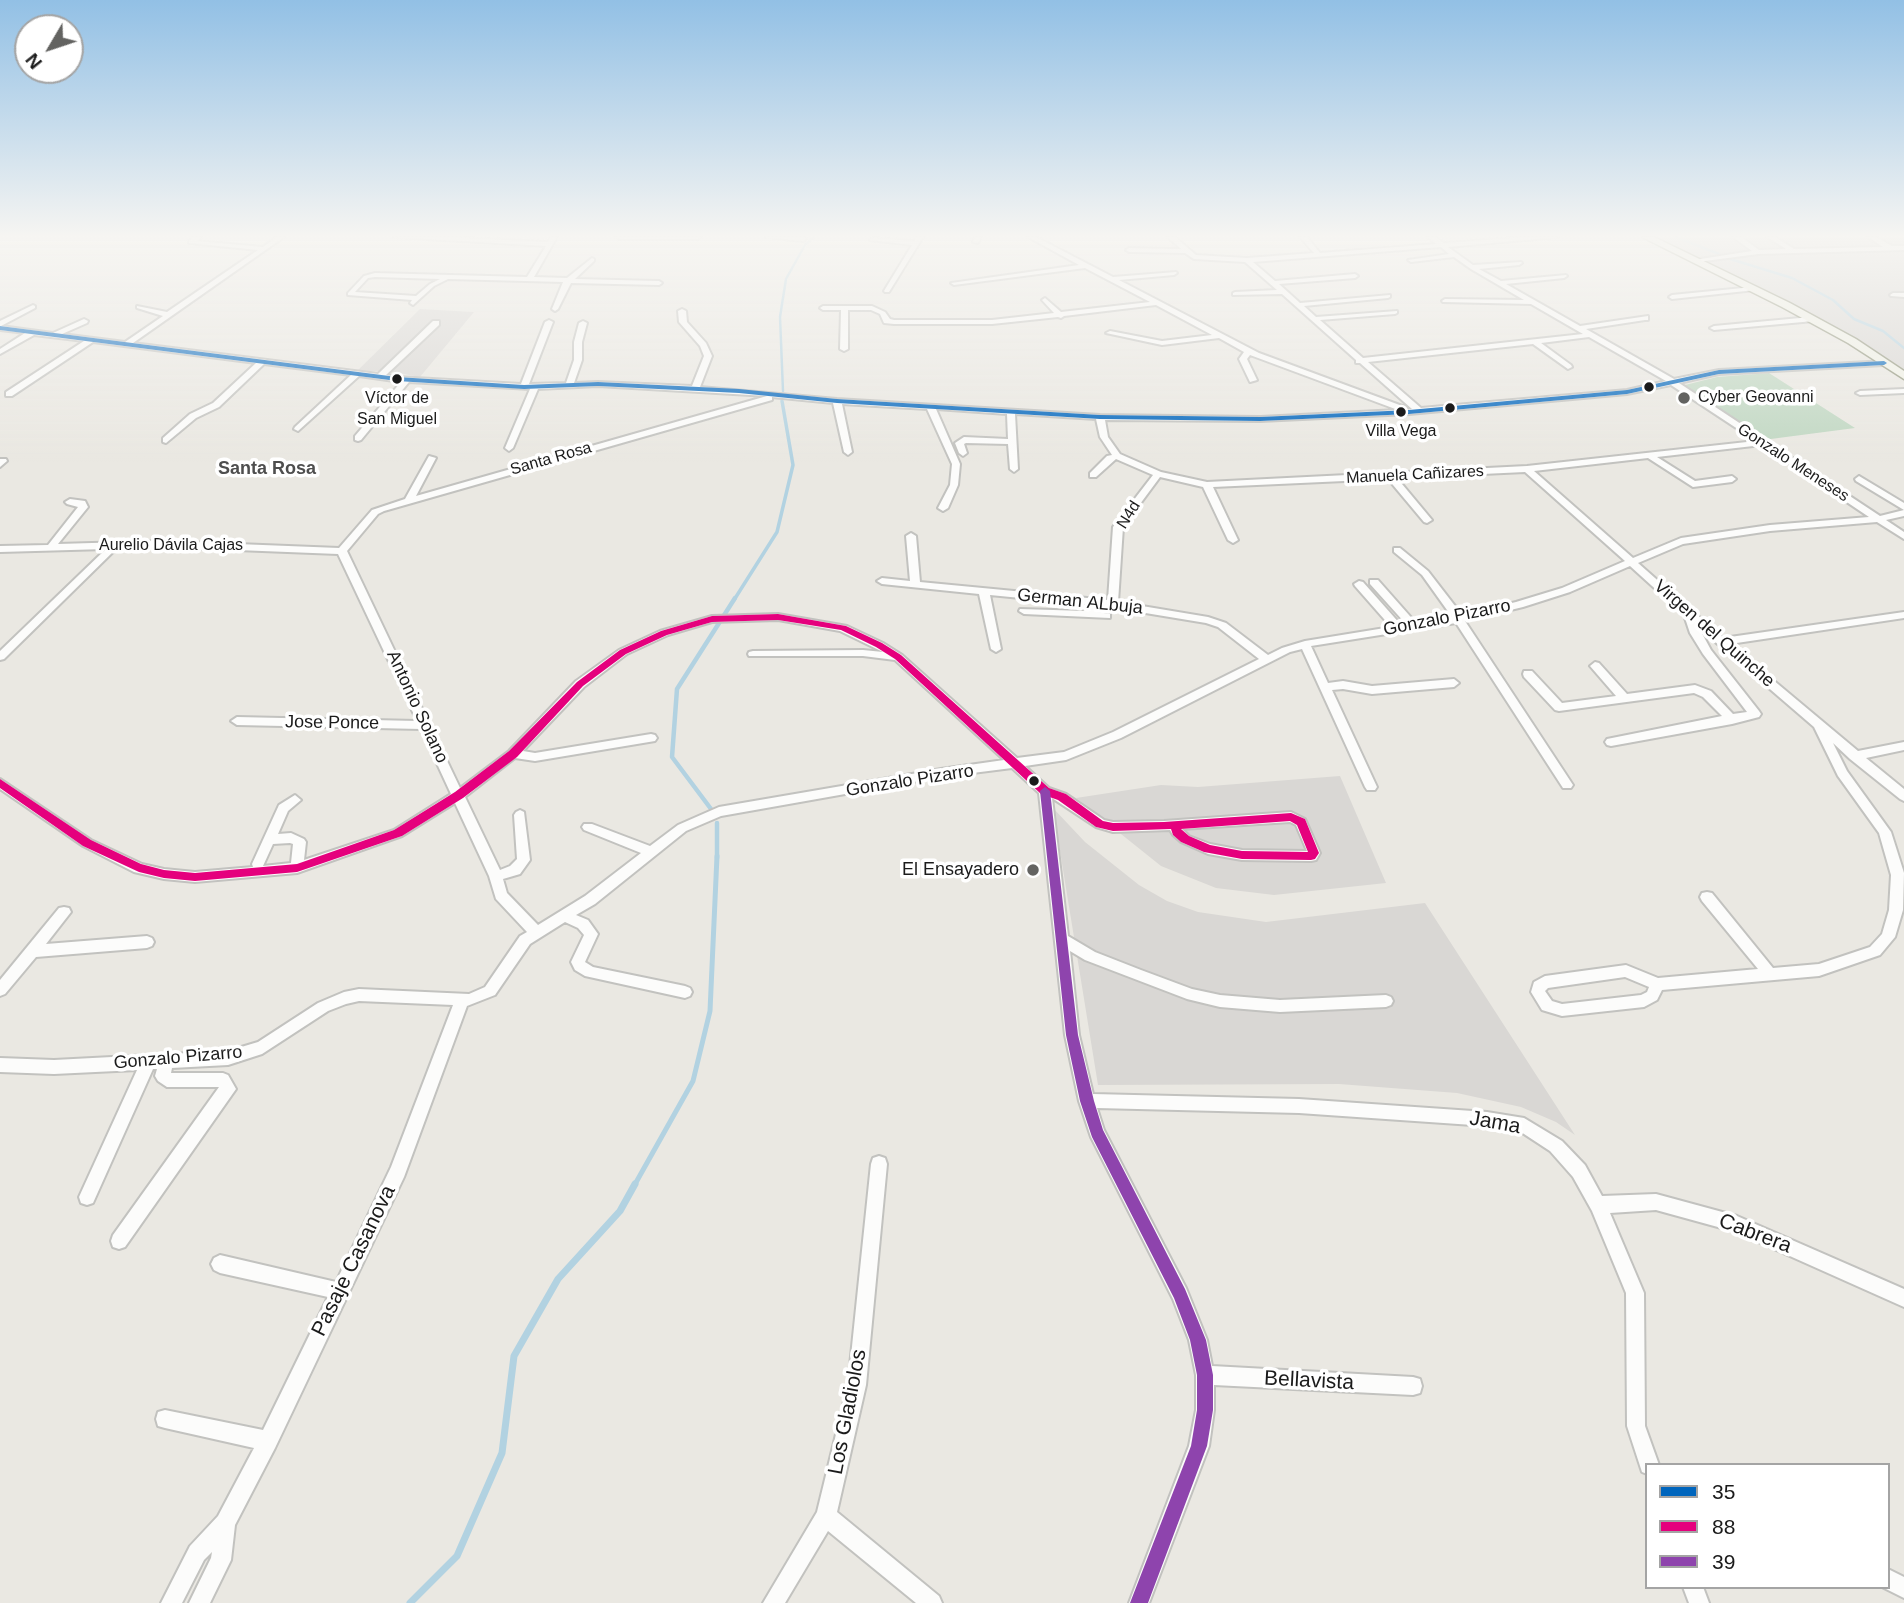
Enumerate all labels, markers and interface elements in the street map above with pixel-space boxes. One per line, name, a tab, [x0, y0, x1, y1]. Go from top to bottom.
north arrow	[14, 14, 84, 84]
text: N	[21, 49, 46, 73]
marker: Víctor de San Miguel	[390, 372, 404, 386]
unlabelled marker	[1642, 380, 1656, 394]
place label: Cyber Geovanni	[1698, 388, 1814, 408]
place label: Víctor de San Miguel	[357, 389, 437, 427]
marker: Cyber Geovanni	[1676, 390, 1692, 406]
unlabelled marker	[1443, 401, 1457, 415]
marker: Villa Vega	[1394, 405, 1408, 419]
street label: Gonzalo Meneses	[1734, 420, 1852, 506]
place label: Villa Vega	[1366, 422, 1436, 442]
street label: Santa Rosa	[508, 438, 594, 480]
district label: Santa Rosa	[218, 458, 316, 480]
street label: Manuela Cañizares	[1346, 462, 1484, 488]
street label: N4d	[1113, 497, 1145, 533]
street label: Aurelio Dávila Cajas	[99, 536, 243, 556]
street label: Virgen del Quinche	[1649, 576, 1779, 692]
street label: German ALbuja	[1016, 585, 1144, 619]
street label: Gonzalo Pizarro	[1382, 595, 1512, 641]
street label: Antonio Solano	[381, 647, 453, 767]
street label: Jose Ponce	[285, 711, 379, 735]
street label: Gonzalo Pizarro	[845, 760, 975, 802]
unlabelled marker	[1027, 774, 1041, 788]
place label: El Ensayadero	[902, 859, 1019, 881]
marker: El Ensayadero	[1025, 862, 1041, 878]
street label: Gonzalo Pizarro	[113, 1042, 243, 1074]
street label: Jama	[1468, 1106, 1522, 1140]
street label: Pasaje Casanova	[307, 1182, 401, 1340]
street label: Cabrera	[1715, 1209, 1795, 1259]
street label: Los Gladiolos	[823, 1347, 873, 1477]
street label: Bellavista	[1263, 1366, 1355, 1396]
legend	[1645, 1463, 1890, 1589]
text: 35	[1712, 1480, 1735, 1503]
text: 88	[1712, 1515, 1735, 1538]
text: 39	[1712, 1550, 1735, 1573]

